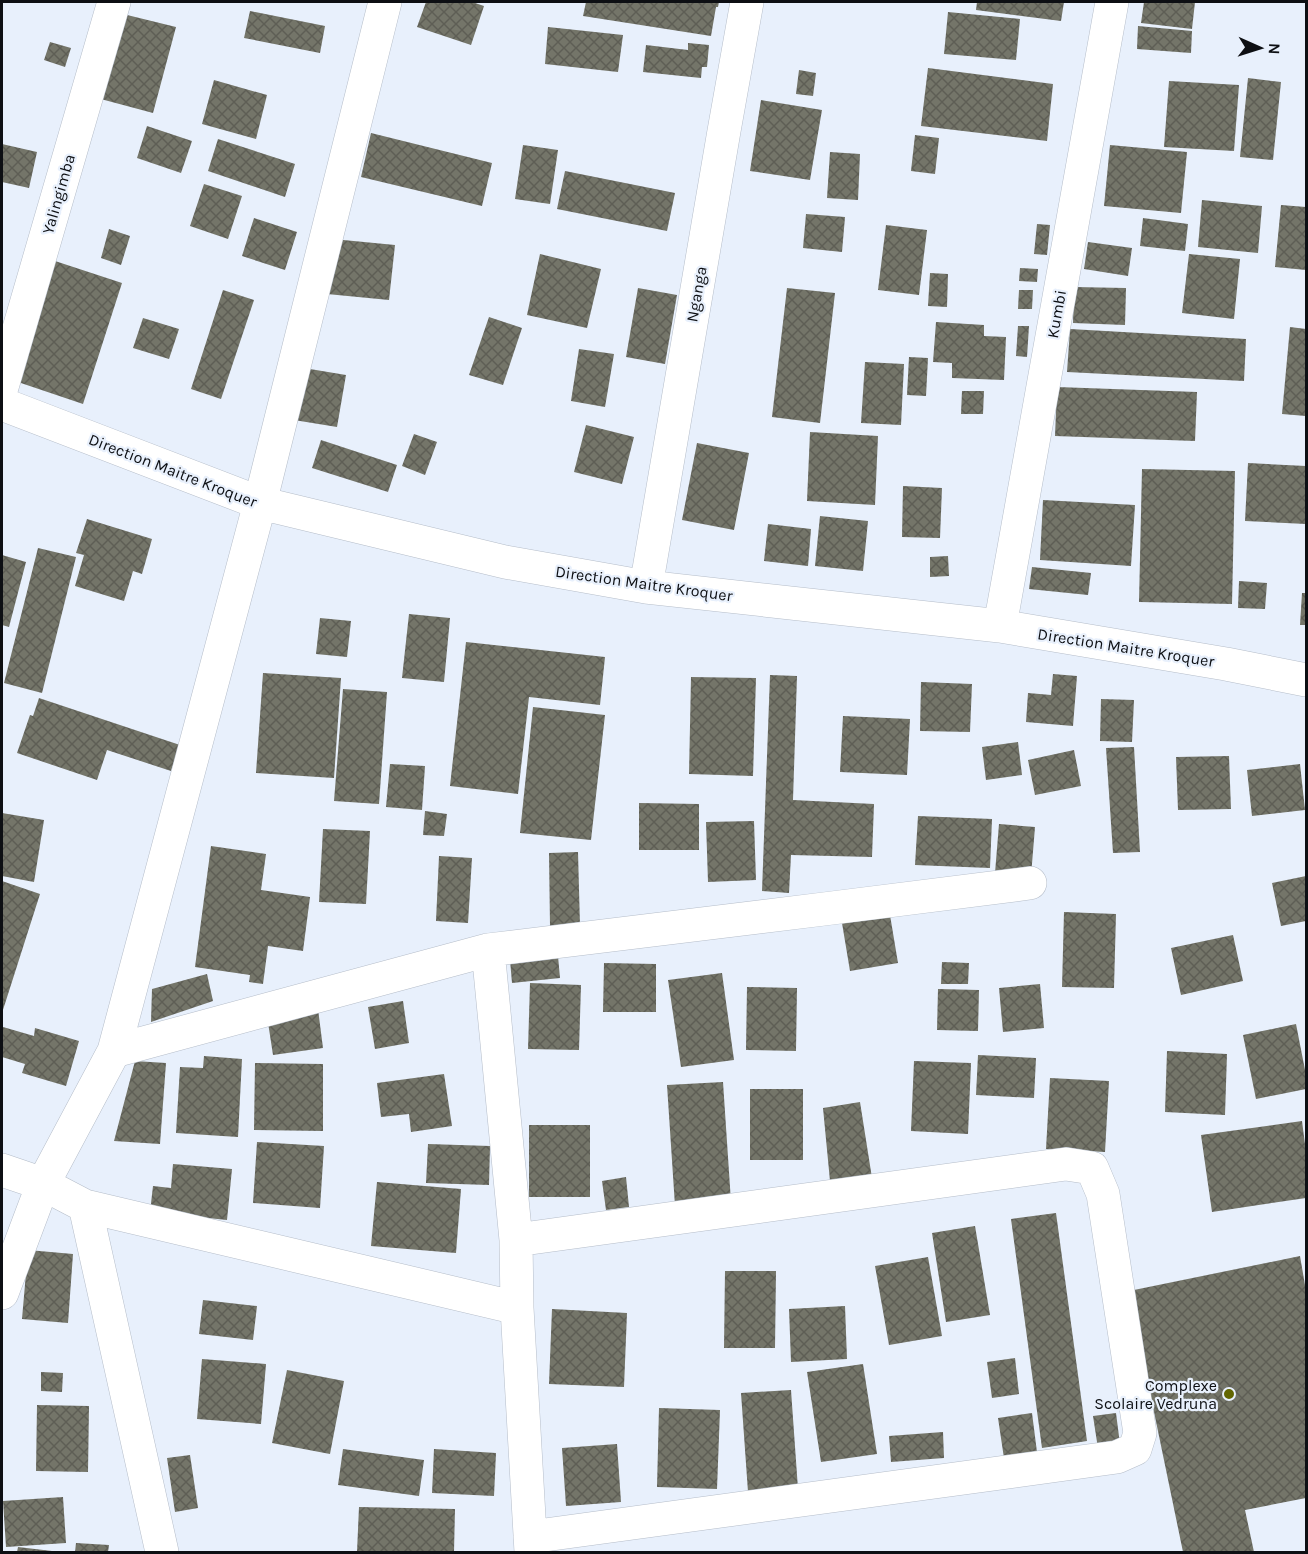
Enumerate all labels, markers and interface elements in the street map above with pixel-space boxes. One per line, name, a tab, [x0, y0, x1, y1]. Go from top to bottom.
north arrow	[1230, 18, 1290, 78]
text: N	[1265, 43, 1284, 55]
street label: Yalingimba	[38, 152, 79, 236]
street label: Nganga	[682, 265, 711, 323]
street label: Kumbi	[1043, 288, 1070, 340]
street label: Direction Maitre Kroquer	[86, 430, 260, 511]
street label: Direction Maitre Kroquer	[554, 562, 734, 605]
street label: Direction Maitre Kroquer	[1036, 624, 1216, 671]
place label: Complexe Scolaire Vedruna	[1094, 1376, 1217, 1413]
marker: Complexe Scolaire Vedruna	[1222, 1387, 1236, 1401]

